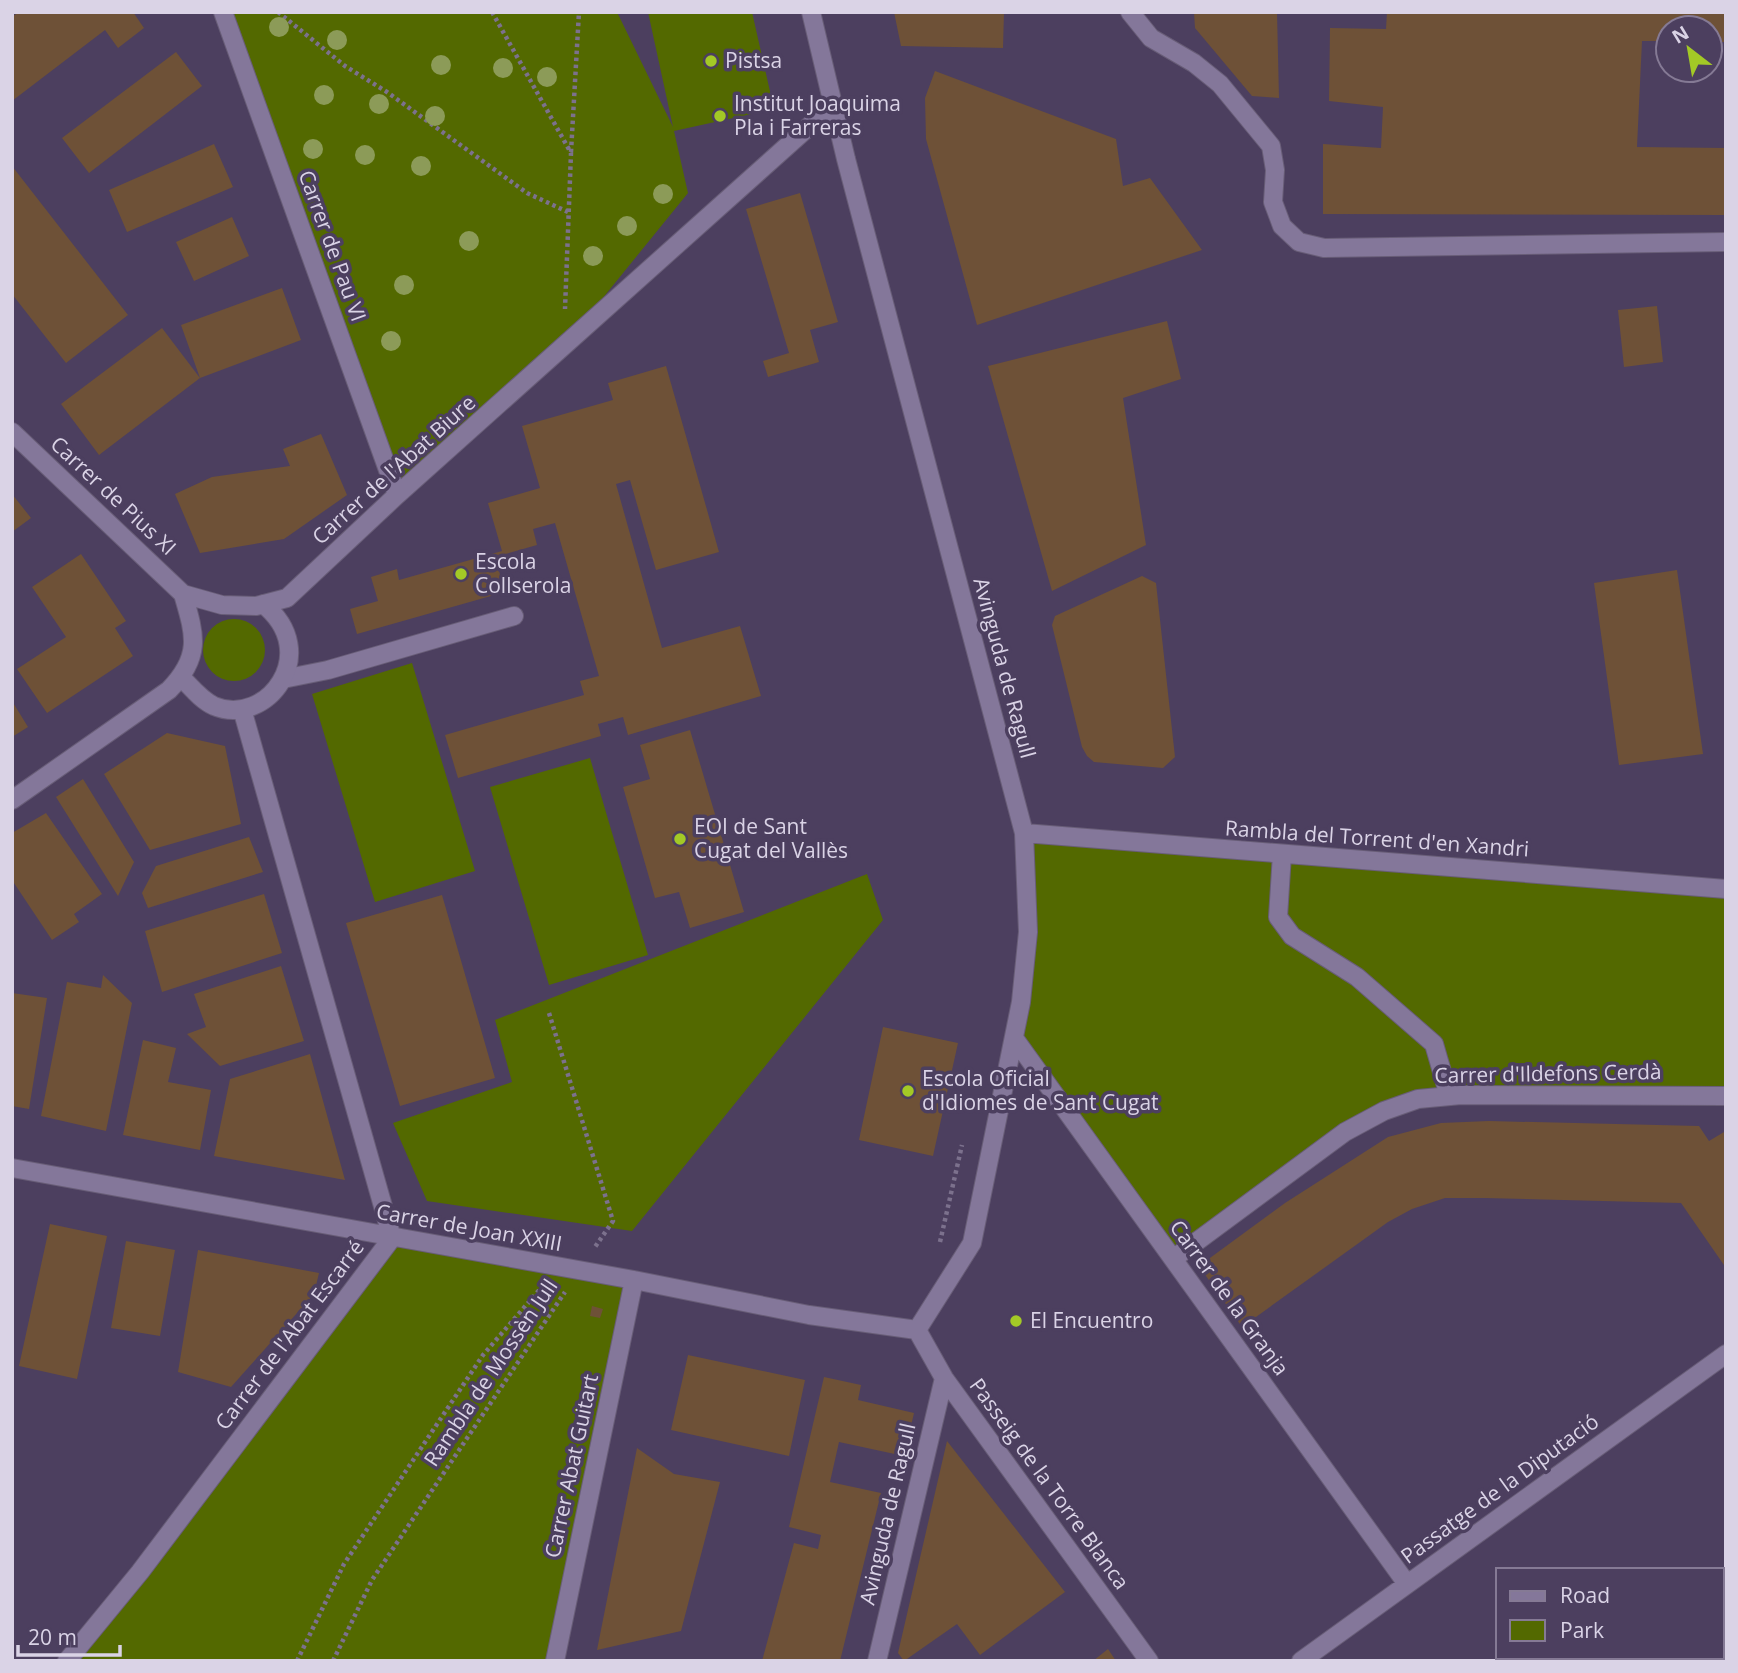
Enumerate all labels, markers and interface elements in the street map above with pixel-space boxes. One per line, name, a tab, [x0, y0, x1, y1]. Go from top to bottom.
north arrow	[1654, 14, 1724, 84]
text: N	[1667, 19, 1694, 50]
place label: Pistsa	[725, 46, 782, 74]
marker: Pistsa	[703, 53, 719, 69]
place label: Institut Joaquima Pla i Farreras	[734, 89, 901, 141]
marker: Institut Joaquima Pla i Farreras	[712, 108, 728, 124]
street label: Carrer de Pau VI	[293, 166, 373, 325]
street label: Carrer de l'Abat Biure	[306, 388, 481, 550]
street label: Carrer de Pius XI	[45, 430, 183, 561]
place label: Escola Collserola	[475, 547, 571, 599]
marker: Escola Collserola	[453, 566, 469, 582]
street label: Avinguda de Ragull	[967, 574, 1043, 761]
place label: EOI de Sant Cugat del Vallès	[694, 812, 848, 864]
street label: Rambla del Torrent d'en Xandri	[1224, 813, 1530, 863]
marker: EOI de Sant Cugat del Vallès	[672, 831, 688, 847]
street label: Carrer d'Ildefons Cerdà	[1434, 1057, 1662, 1089]
place label: Escola Oficial d'Idiomes de Sant Cugat	[922, 1064, 1159, 1116]
marker: Escola Oficial d'Idiomes de Sant Cugat	[900, 1083, 916, 1099]
street label: Carrer de Joan XXIII	[374, 1197, 564, 1257]
street label: Carrer de la Granja	[1164, 1214, 1296, 1381]
street label: Carrer de l'Abat Escarré	[209, 1234, 370, 1435]
street label: Rambla de Mossèn Jull	[417, 1273, 563, 1472]
place label: El Encuentro	[1030, 1306, 1153, 1334]
marker: El Encuentro	[1008, 1313, 1024, 1329]
street label: Carrer Abat Guitart	[538, 1371, 604, 1560]
street label: Passeig de la Torre Blanca	[964, 1372, 1136, 1595]
street label: Passatge de la Diputació	[1395, 1407, 1604, 1569]
street label: Avinguda de Ragull	[852, 1420, 922, 1607]
legend	[1496, 1568, 1724, 1659]
text: Road	[1560, 1581, 1610, 1609]
scale bar	[18, 1614, 119, 1658]
text: Park	[1560, 1616, 1604, 1644]
text: 20 m	[28, 1623, 77, 1651]

